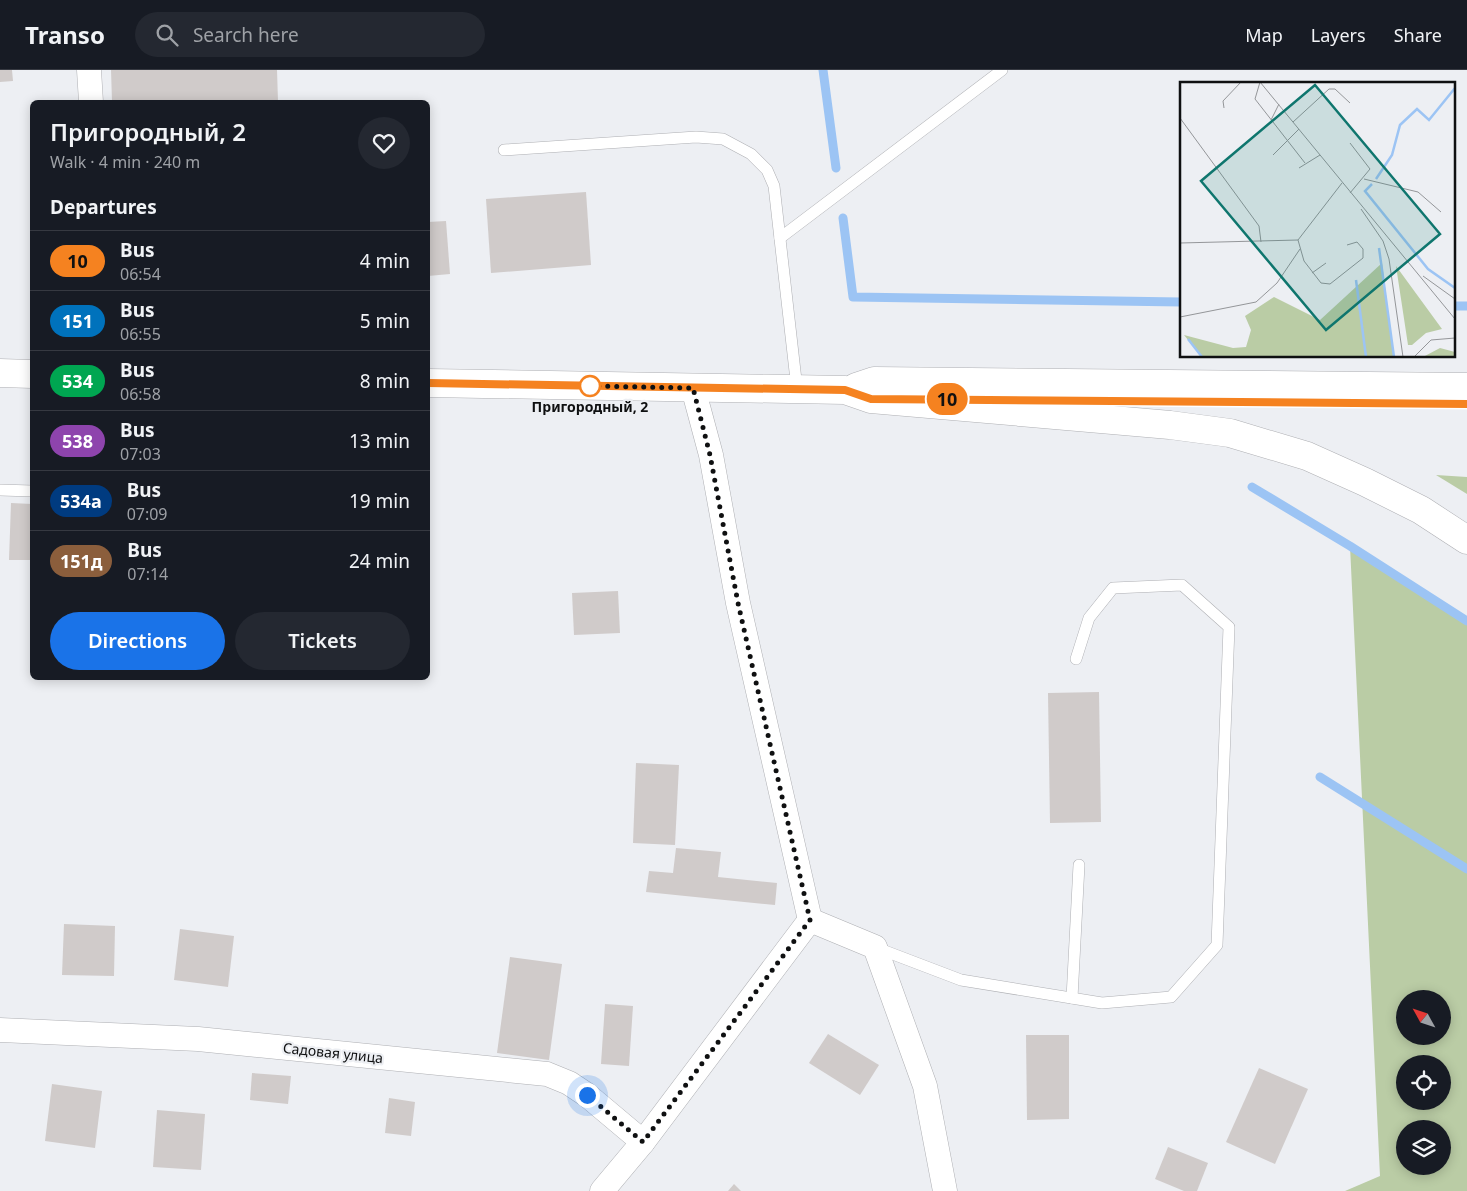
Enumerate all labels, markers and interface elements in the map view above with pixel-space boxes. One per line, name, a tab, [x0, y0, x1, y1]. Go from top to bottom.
search box	[135, 12, 485, 57]
text: Transo	[25, 18, 105, 51]
icon: search	[153, 21, 181, 49]
text: Search here	[193, 22, 299, 48]
text: Map	[1245, 23, 1283, 47]
text: Layers	[1311, 23, 1366, 47]
text: Share	[1394, 23, 1442, 47]
inset map	[1180, 82, 1454, 358]
text: Пригородный, 2	[50, 115, 246, 148]
button: heart	[358, 117, 410, 169]
text: Walk · 4 min · 240 m	[50, 151, 200, 173]
text: Departures	[50, 194, 157, 220]
text: Bus	[120, 237, 155, 263]
text: 4 min	[360, 248, 410, 274]
text: 10	[67, 249, 88, 273]
text: 06:54	[120, 263, 161, 285]
text: Bus	[120, 297, 155, 323]
text: 5 min	[360, 308, 410, 334]
text: 151	[62, 309, 93, 333]
text: 06:55	[120, 323, 161, 345]
text: Bus	[120, 357, 155, 383]
text: 8 min	[360, 368, 410, 394]
text: 534	[62, 369, 93, 393]
marker: Пригородный, 2	[579, 375, 601, 397]
text: 06:58	[120, 383, 161, 405]
line badge: 10	[924, 383, 970, 415]
text: 10	[937, 387, 957, 411]
place label: Пригородный, 2	[532, 397, 648, 416]
text: Bus	[120, 417, 155, 443]
text: 13 min	[349, 428, 410, 454]
text: 538	[62, 429, 93, 453]
text: 07:03	[120, 443, 161, 465]
text: Bus	[127, 477, 161, 503]
text: 19 min	[349, 488, 410, 514]
text: 534а	[60, 489, 102, 513]
text: 07:09	[127, 503, 168, 525]
text: Bus	[127, 537, 162, 563]
text: 24 min	[349, 548, 410, 574]
text: 151д	[60, 549, 102, 573]
text: 07:14	[127, 563, 168, 585]
button: Directions	[50, 612, 225, 670]
button: Tickets	[235, 612, 410, 670]
north arrow	[1396, 990, 1451, 1045]
map controls	[1396, 990, 1451, 1175]
street label: Садовая улица	[282, 1038, 384, 1067]
button: locate	[1396, 1055, 1451, 1110]
your location	[575, 1083, 600, 1108]
button: layers	[1396, 1120, 1451, 1175]

